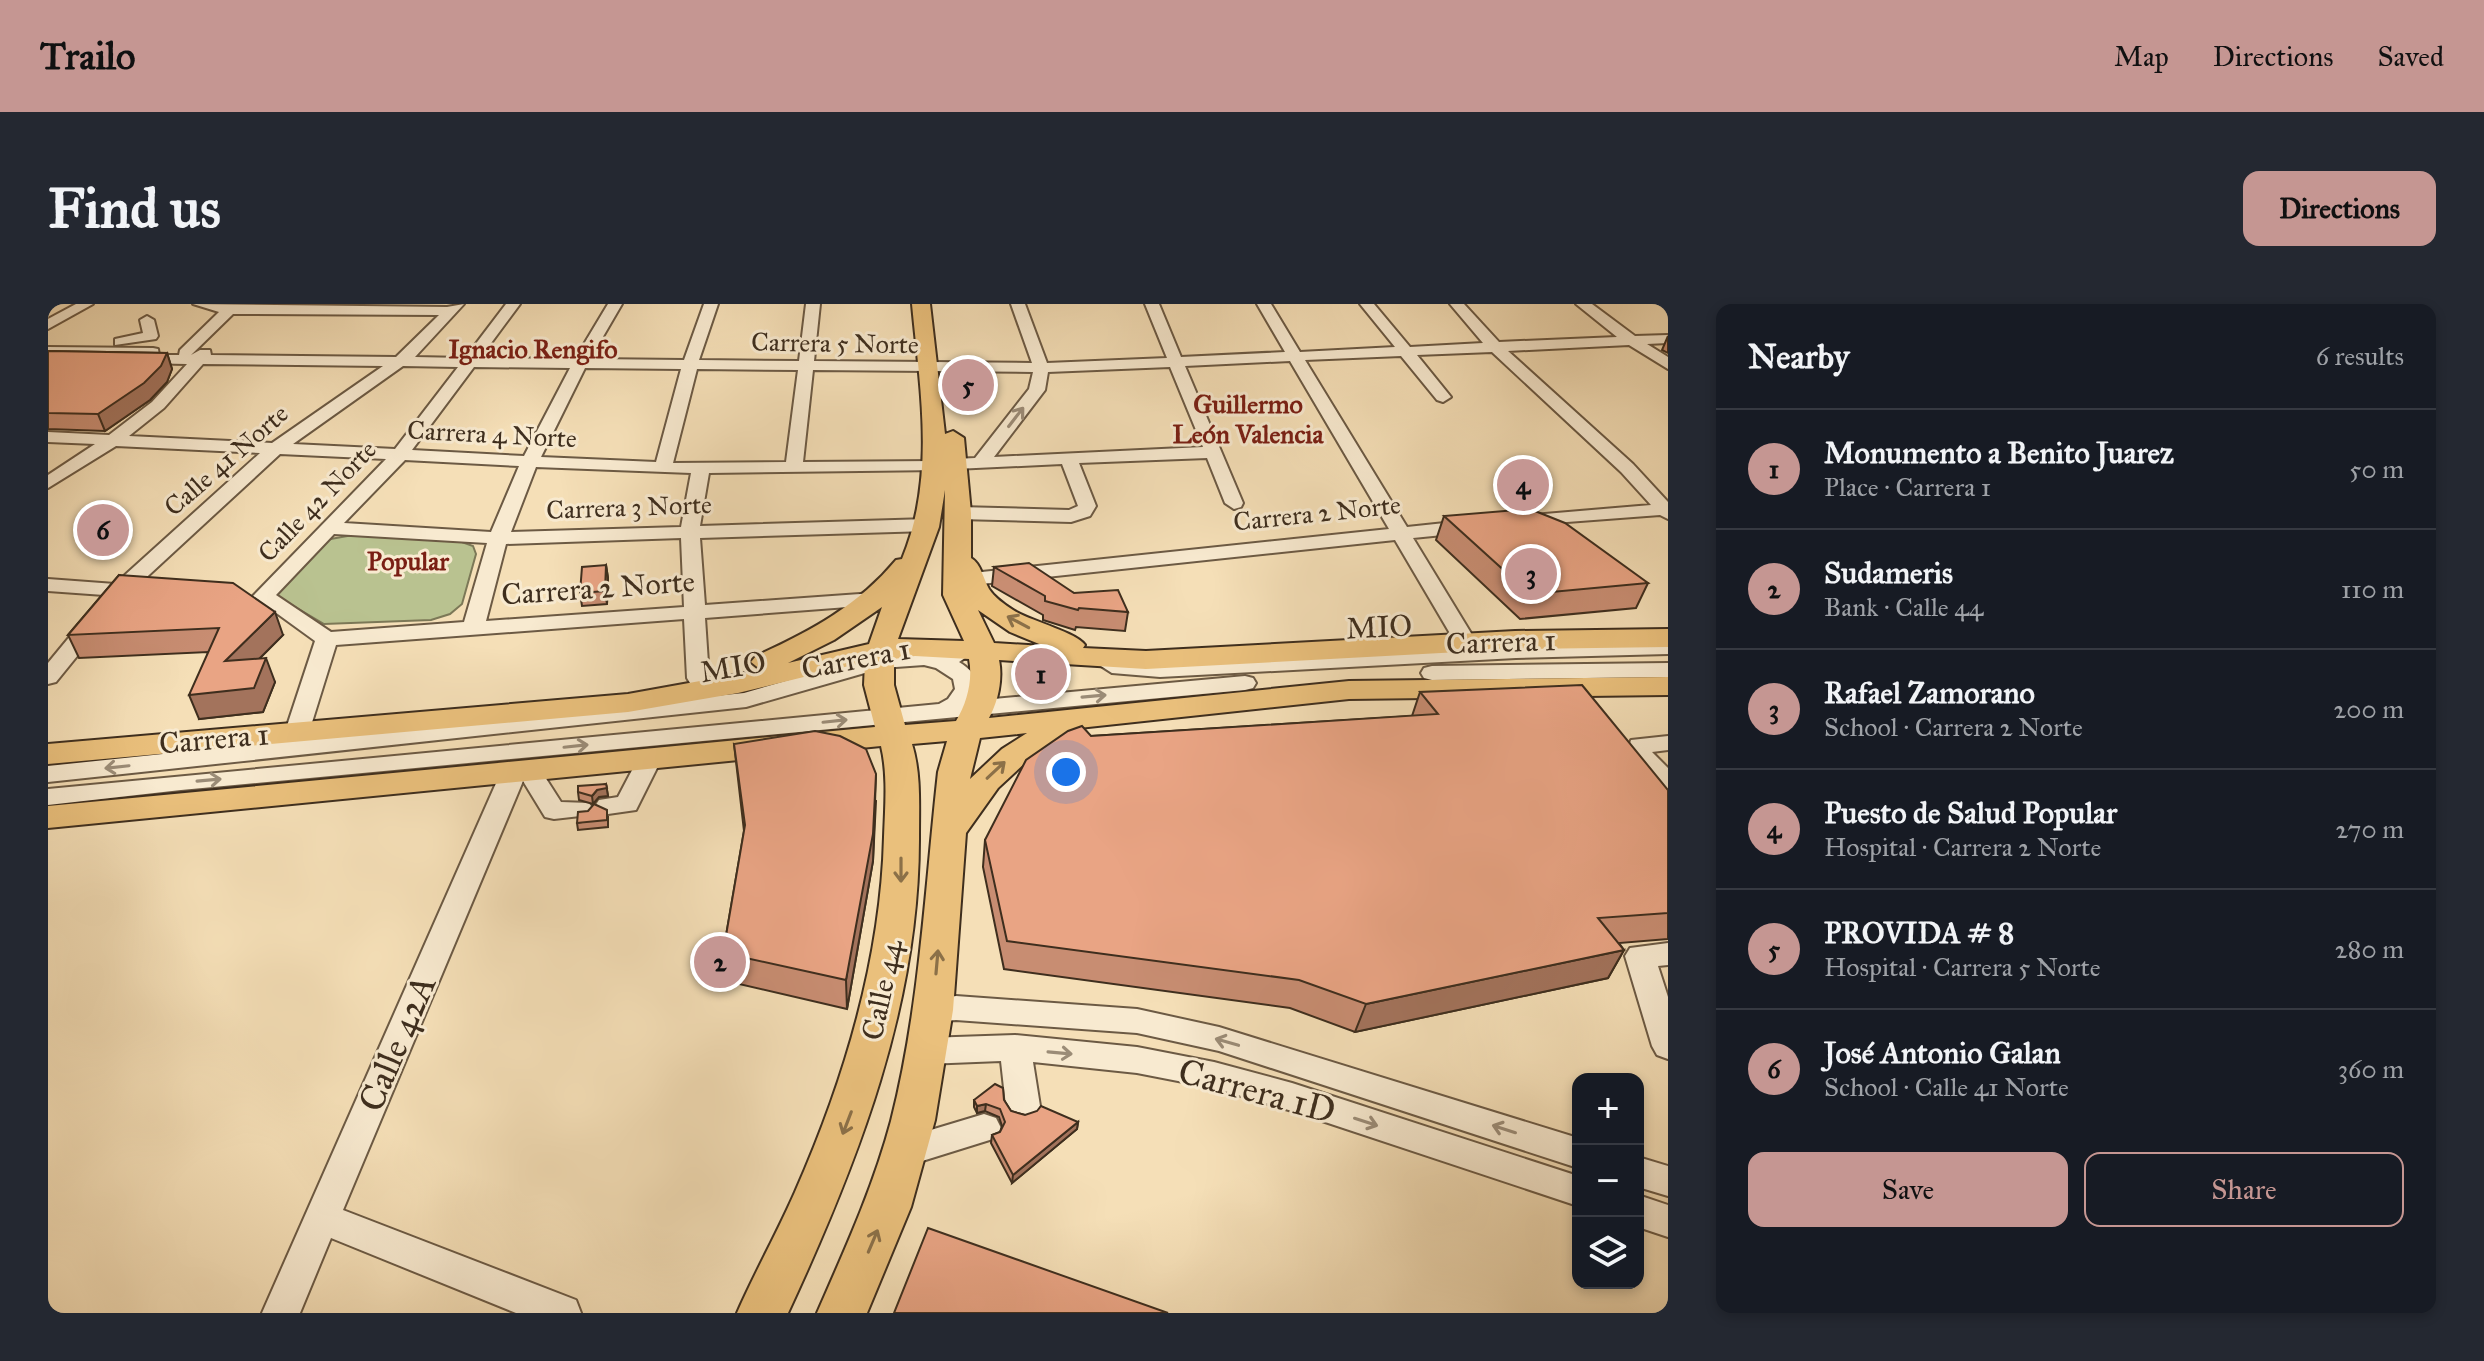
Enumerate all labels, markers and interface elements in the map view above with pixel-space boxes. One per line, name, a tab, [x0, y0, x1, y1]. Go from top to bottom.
text: Trailo	[40, 33, 135, 79]
text: Map	[2114, 39, 2169, 74]
text: Directions	[2213, 39, 2334, 74]
text: Saved	[2378, 39, 2444, 74]
button: Directions	[2243, 171, 2436, 246]
text: Find us	[48, 174, 221, 242]
street label: Carrera 5 Norte	[751, 326, 919, 360]
district label: Ignacio Rengifo	[448, 333, 618, 366]
text: Nearby	[1748, 336, 1850, 377]
text: 6 results	[2316, 340, 2404, 372]
pin: 5	[942, 355, 994, 415]
district label: Guillermo León Valencia	[1173, 388, 1325, 450]
street label: Calle 41 Norte	[157, 397, 295, 523]
one-way arrow	[1007, 407, 1024, 429]
street label: Carrera 4 Norte	[406, 414, 578, 454]
street label: Calle 42 Norte	[251, 433, 383, 568]
text: Monumento a Benito Juarez	[1824, 435, 2174, 471]
text: 1	[1769, 453, 1779, 485]
text: 50 m	[2349, 453, 2404, 485]
pin: 4	[1497, 455, 1549, 515]
text: Place · Carrera 1	[1824, 471, 1991, 503]
street label: Carrera 3 Norte	[546, 488, 713, 526]
street label: Carrera 2 Norte	[1232, 488, 1402, 538]
pin: 6	[77, 500, 129, 560]
pin: 3	[1505, 544, 1557, 604]
district label: Popular	[367, 545, 450, 577]
text: Sudameris	[1824, 555, 1953, 591]
street label: Carrera 2 Norte	[500, 563, 696, 613]
text: 2	[1768, 573, 1780, 605]
text: 110 m	[2341, 573, 2404, 605]
text: Bank · Calle 44	[1824, 591, 1983, 623]
street label: MIO	[1345, 607, 1413, 647]
one-way arrow	[1006, 614, 1030, 630]
street label: Carrera 1	[1445, 622, 1557, 662]
street label: Carrera 1	[798, 631, 914, 687]
street label: MIO	[697, 644, 769, 690]
pin: 1	[1015, 644, 1067, 704]
text: Rafael Zamorano	[1824, 675, 2035, 711]
one-way arrow	[1080, 688, 1107, 703]
text: 3	[1769, 693, 1779, 725]
text: 200 m	[2333, 693, 2404, 725]
text: School · Carrera 2 Norte	[1824, 711, 2083, 743]
one-way arrow	[821, 713, 848, 728]
street label: Carrera 1	[158, 716, 270, 762]
one-way arrow	[563, 739, 589, 754]
your location	[1046, 752, 1086, 792]
one-way arrow	[104, 759, 131, 774]
one-way arrow	[986, 761, 1006, 780]
one-way arrow	[195, 772, 222, 787]
text: Puesto de Salud Popular	[1824, 795, 2117, 831]
text: 4	[1767, 813, 1781, 845]
text: 270 m	[2335, 813, 2404, 845]
text: Hospital · Carrera 2 Norte	[1824, 831, 2101, 863]
one-way arrow	[894, 856, 909, 883]
text: PROVIDA # 8	[1824, 915, 2014, 951]
pin: 2	[694, 932, 746, 992]
text: 5	[1768, 933, 1780, 965]
text: 280 m	[2335, 933, 2404, 965]
street label: Calle 44	[854, 935, 910, 1043]
one-way arrow	[930, 949, 945, 976]
text: Hospital · Carrera 5 Norte	[1824, 951, 2101, 983]
street label: Calle 42A	[349, 968, 445, 1118]
one-way arrow	[1215, 1034, 1241, 1049]
text: José Antonio Galan	[1824, 1035, 2061, 1071]
one-way arrow	[1046, 1045, 1073, 1060]
street label: Carrera 1D	[1174, 1049, 1340, 1133]
text: 6	[1767, 1053, 1781, 1085]
text: 360 m	[2338, 1053, 2404, 1085]
text: School · Calle 41 Norte	[1824, 1071, 2069, 1103]
map controls	[1572, 1073, 1644, 1289]
button: +	[1572, 1073, 1644, 1145]
one-way arrow	[839, 1110, 853, 1135]
one-way arrow	[1354, 1115, 1379, 1130]
one-way arrow	[1491, 1121, 1517, 1136]
button: −	[1572, 1145, 1644, 1217]
button: Save	[1748, 1152, 2068, 1227]
button: Share	[2084, 1152, 2404, 1227]
button: layers	[1572, 1217, 1644, 1289]
one-way arrow	[866, 1230, 881, 1254]

